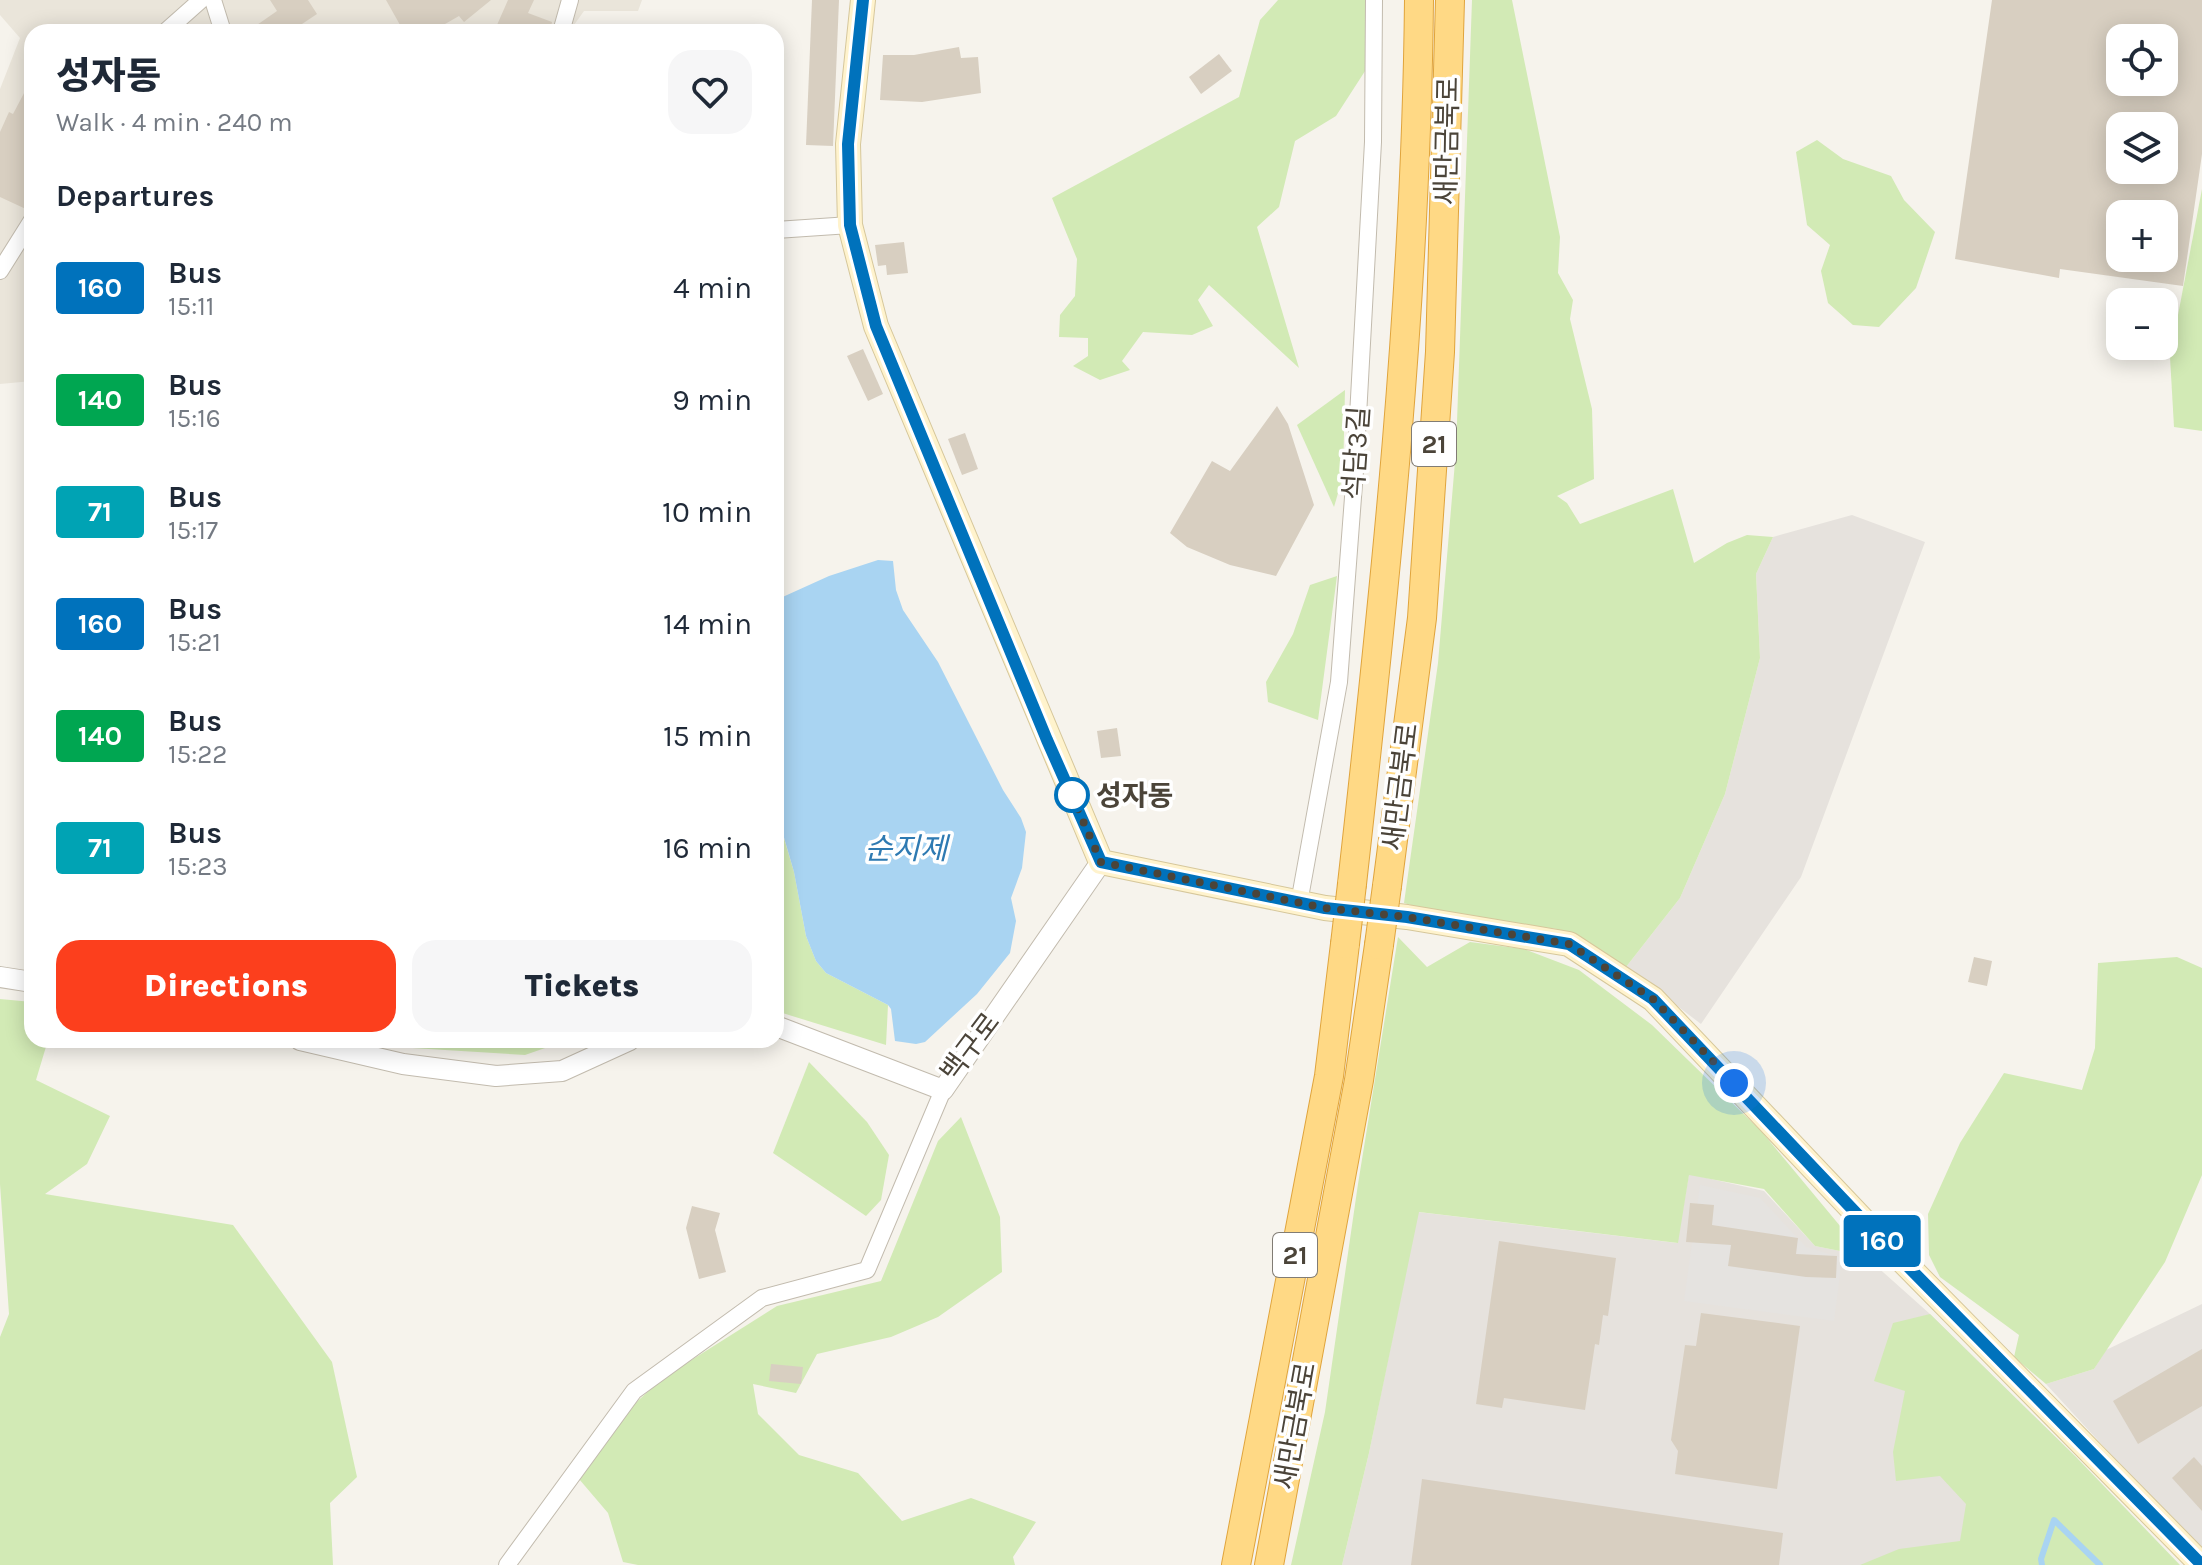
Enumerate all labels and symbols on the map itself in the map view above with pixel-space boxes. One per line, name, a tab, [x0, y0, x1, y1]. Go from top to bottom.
street label: 새만금북로	[1429, 76, 1465, 206]
street label: 석담3길	[1336, 405, 1376, 501]
road number: 21	[1412, 422, 1456, 466]
street label: 새만금북로	[1376, 721, 1424, 853]
marker: 성자동	[1055, 778, 1089, 812]
place label: 성자동	[1096, 779, 1173, 812]
water label: 순지제	[865, 831, 951, 867]
street label: 백구로	[934, 1006, 1006, 1088]
your location	[1714, 1063, 1754, 1103]
line badge: 160	[1836, 1215, 1928, 1267]
road number: 21	[1273, 1233, 1317, 1277]
street label: 새만금북로	[1268, 1360, 1322, 1492]

